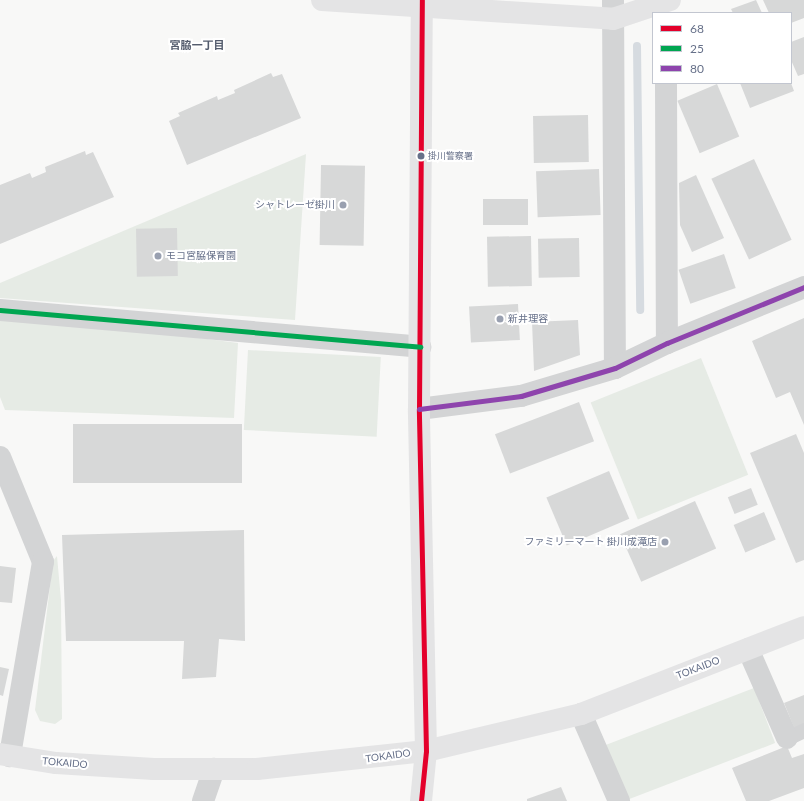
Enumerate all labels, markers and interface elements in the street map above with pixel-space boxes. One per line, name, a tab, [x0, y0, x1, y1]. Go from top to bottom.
legend	[652, 12, 792, 84]
text: 68	[690, 21, 704, 36]
district label: 宮脇一丁目	[170, 38, 224, 52]
text: 25	[690, 41, 704, 56]
text: 80	[690, 61, 704, 76]
marker: 掛川警察署	[416, 151, 426, 161]
place label: 掛川警察署	[428, 151, 473, 161]
place label: シャトレーゼ掛川	[255, 199, 335, 211]
marker: シャトレーゼ掛川	[338, 200, 348, 210]
place label: モコ宮脇保育園	[166, 250, 236, 262]
marker: モコ宮脇保育園	[153, 251, 163, 261]
place label: 新井理容	[508, 313, 548, 325]
marker: 新井理容	[495, 314, 505, 324]
place label: ファミリーマート 掛川成滝店	[524, 536, 657, 548]
marker: ファミリーマート 掛川成滝店	[660, 537, 670, 547]
street label: TOKAIDO	[675, 654, 721, 682]
street label: TOKAIDO	[365, 747, 411, 765]
street label: TOKAIDO	[42, 755, 88, 771]

